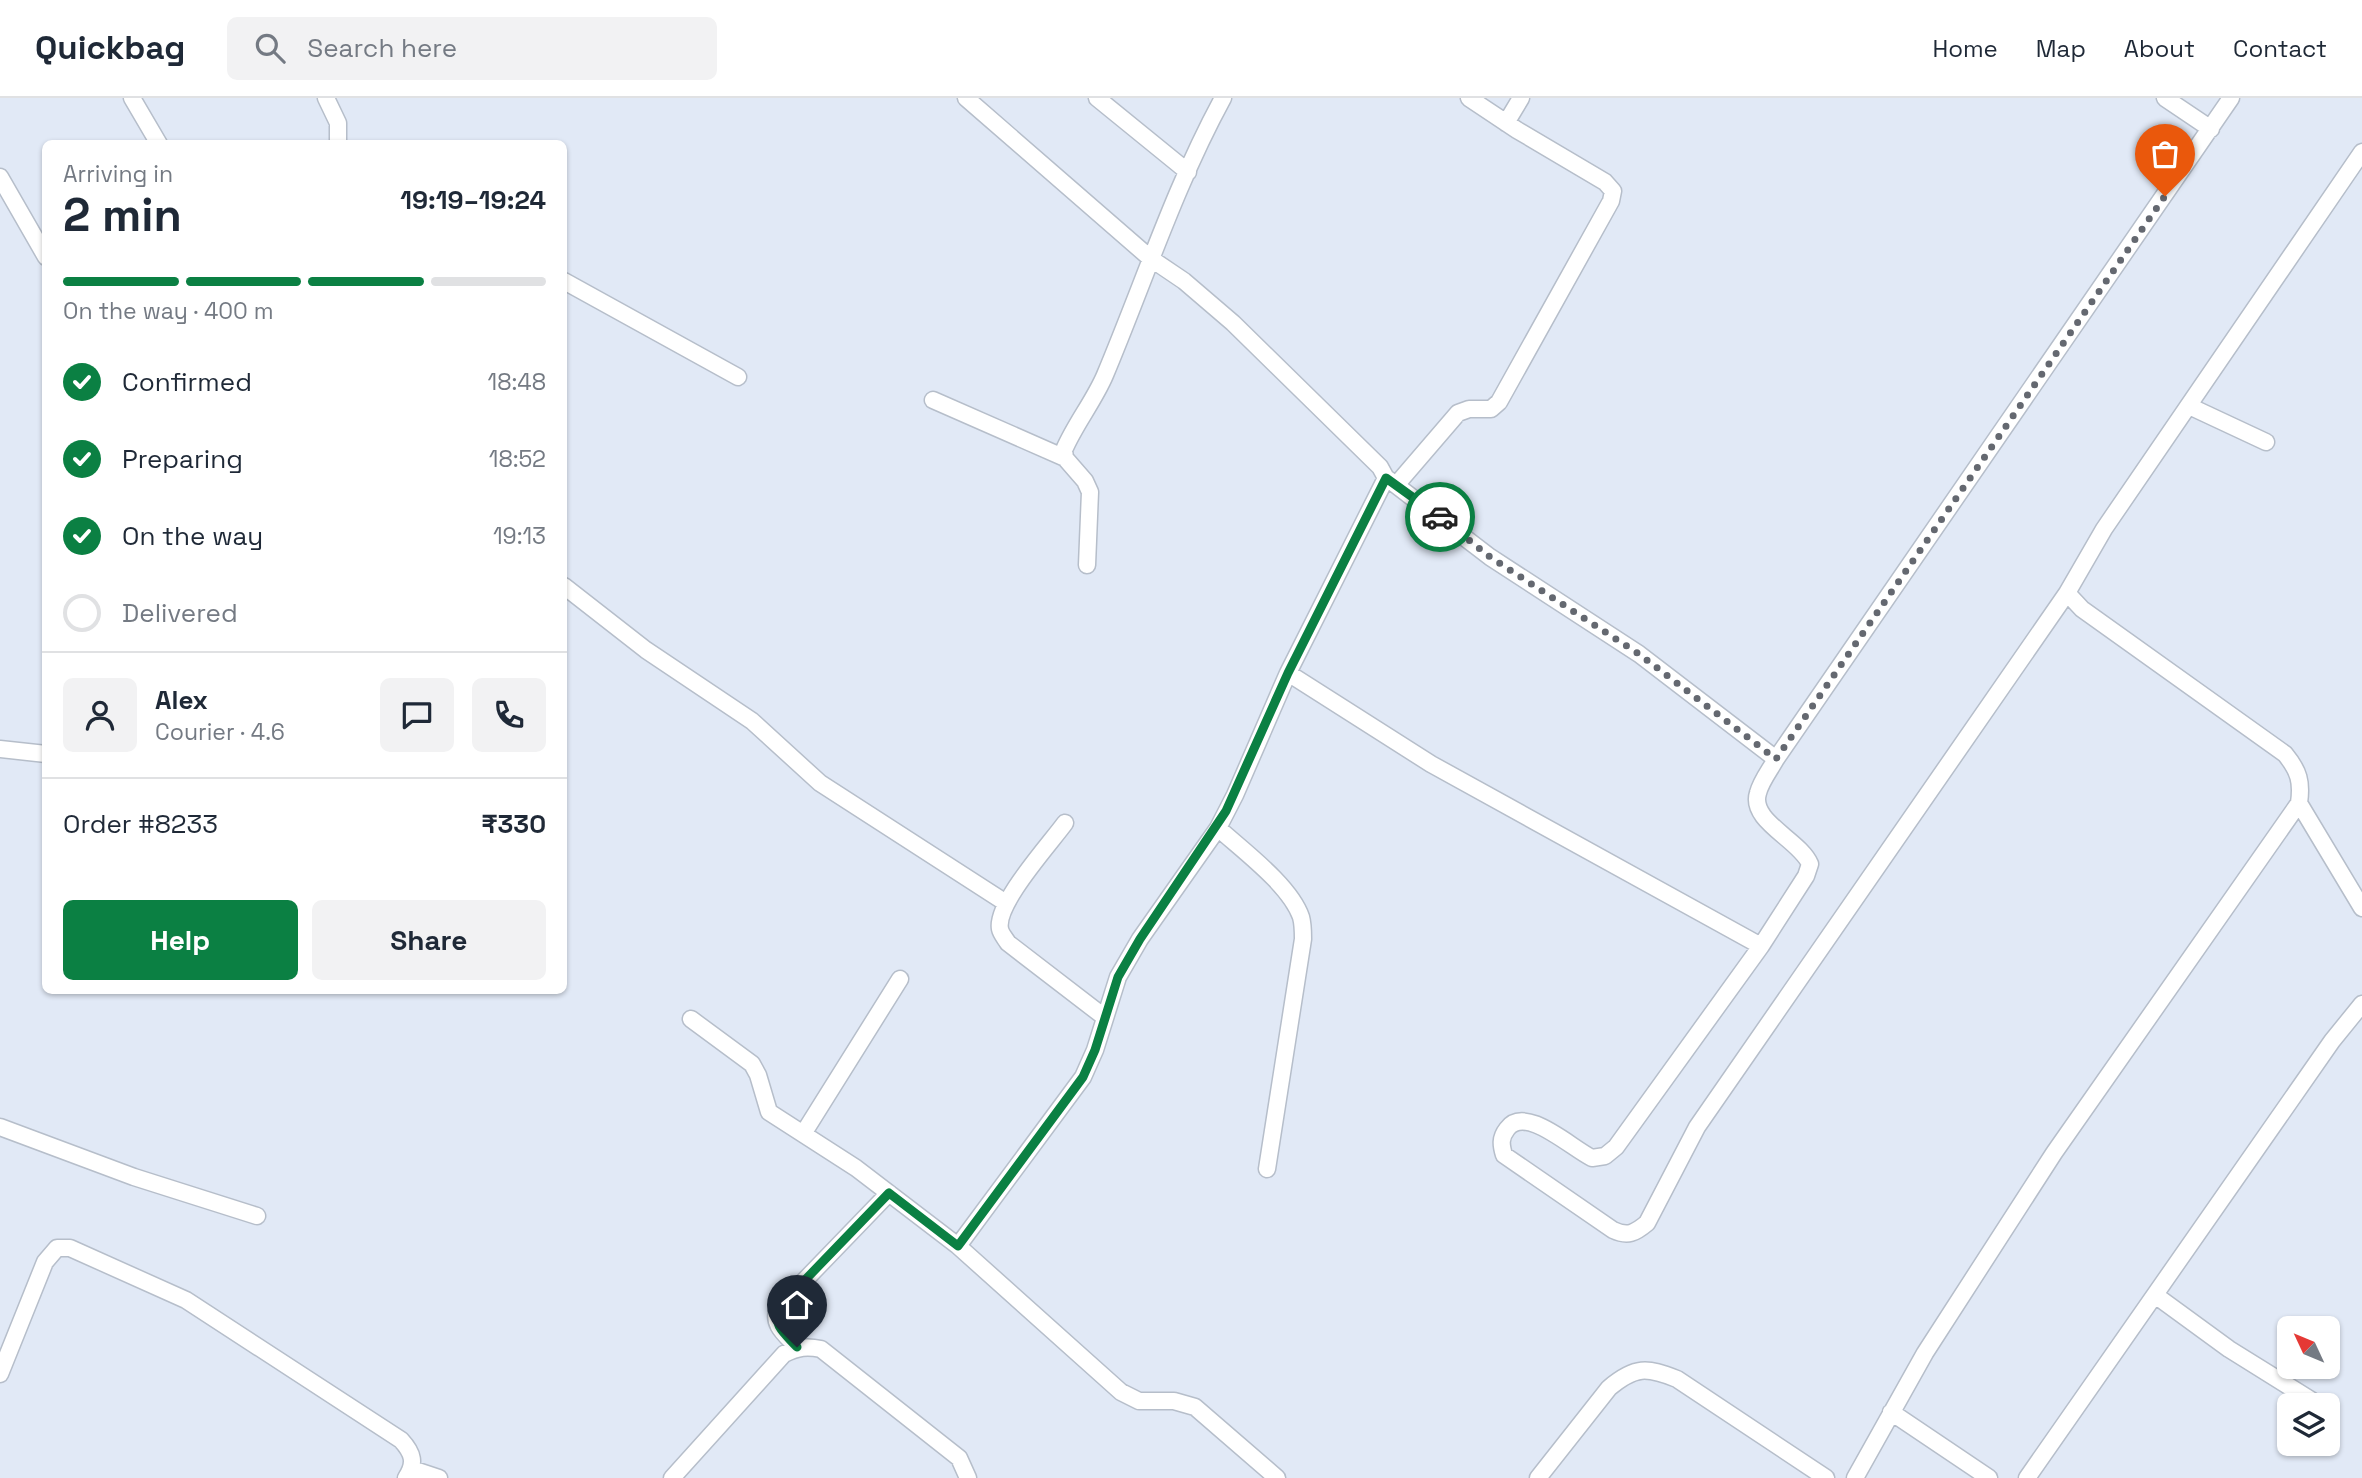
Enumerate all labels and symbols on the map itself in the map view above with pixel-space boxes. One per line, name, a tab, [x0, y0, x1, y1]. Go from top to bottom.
pin	[2135, 124, 2195, 196]
courier	[1405, 482, 1475, 552]
pin	[767, 1275, 827, 1347]
north arrow	[2277, 1316, 2340, 1379]

